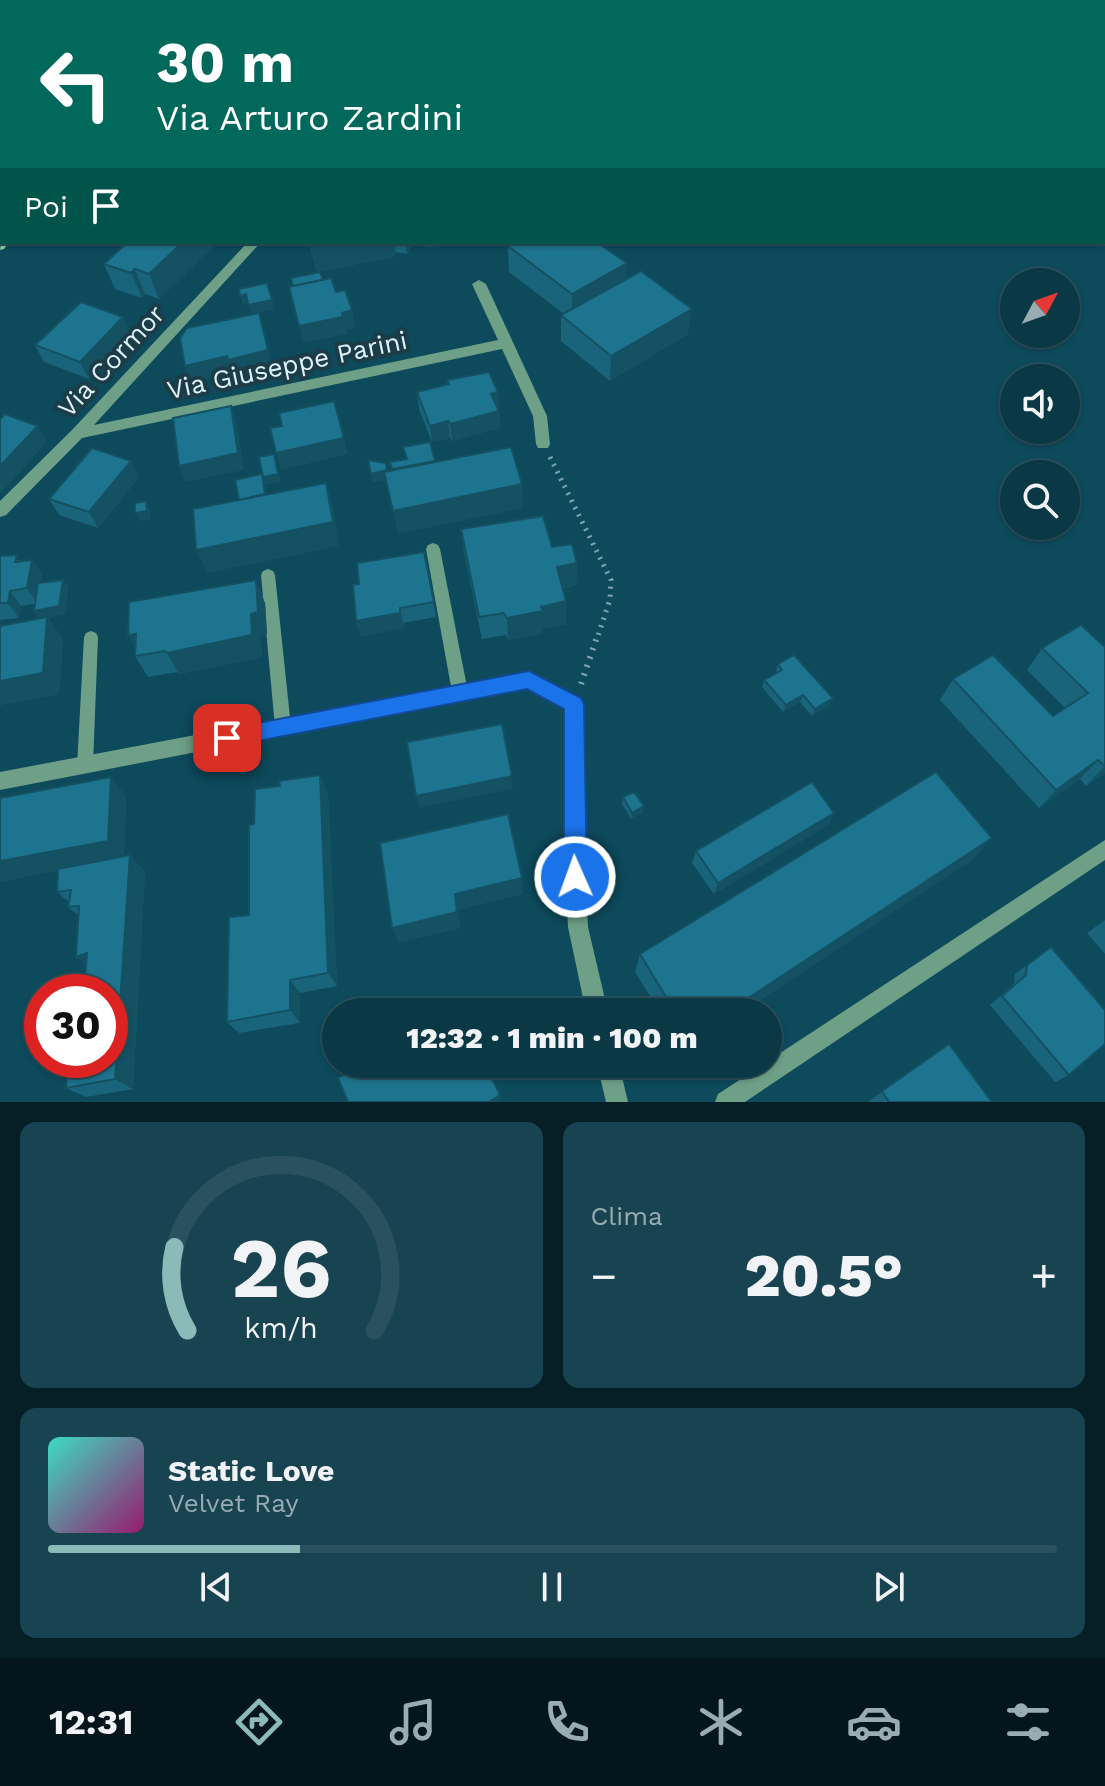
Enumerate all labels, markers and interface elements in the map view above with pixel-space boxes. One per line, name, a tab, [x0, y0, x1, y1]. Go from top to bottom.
text: 30 m	[156, 30, 294, 96]
icon: left	[24, 32, 128, 136]
text: Via Arturo Zardini	[156, 97, 463, 139]
icon: arrive	[84, 184, 128, 228]
text: Poi	[24, 189, 68, 224]
north arrow	[1000, 268, 1080, 348]
map controls	[1000, 268, 1080, 540]
street label: Via Cormor	[52, 299, 170, 423]
street label: Via Giuseppe Parini	[164, 325, 410, 405]
button: sound	[1000, 364, 1080, 444]
button: search	[1000, 460, 1080, 540]
pin	[193, 704, 261, 772]
icon: arrive	[205, 716, 249, 760]
position arrow	[533, 835, 617, 919]
speed limit sign: 30	[24, 974, 128, 1078]
text: 12:32 · 1 min · 100 m	[406, 1020, 698, 1055]
text: Clima	[591, 1201, 663, 1231]
text: 26	[231, 1220, 332, 1317]
text: 20.5°	[745, 1240, 903, 1311]
text: −	[591, 1250, 617, 1302]
text: +	[1030, 1250, 1057, 1302]
text: km/h	[244, 1311, 318, 1345]
text: Static Love	[168, 1453, 334, 1488]
text: Velvet Ray	[168, 1488, 299, 1518]
icon: previous	[194, 1565, 238, 1609]
icon: pause	[530, 1565, 574, 1609]
icon: next	[867, 1565, 911, 1609]
icon: directions	[231, 1694, 287, 1750]
icon: music	[385, 1694, 441, 1750]
icon: phone	[539, 1694, 595, 1750]
icon: climate	[693, 1694, 749, 1750]
icon: car	[846, 1694, 902, 1750]
icon: filters	[1000, 1694, 1056, 1750]
text: 12:31	[49, 1701, 134, 1743]

